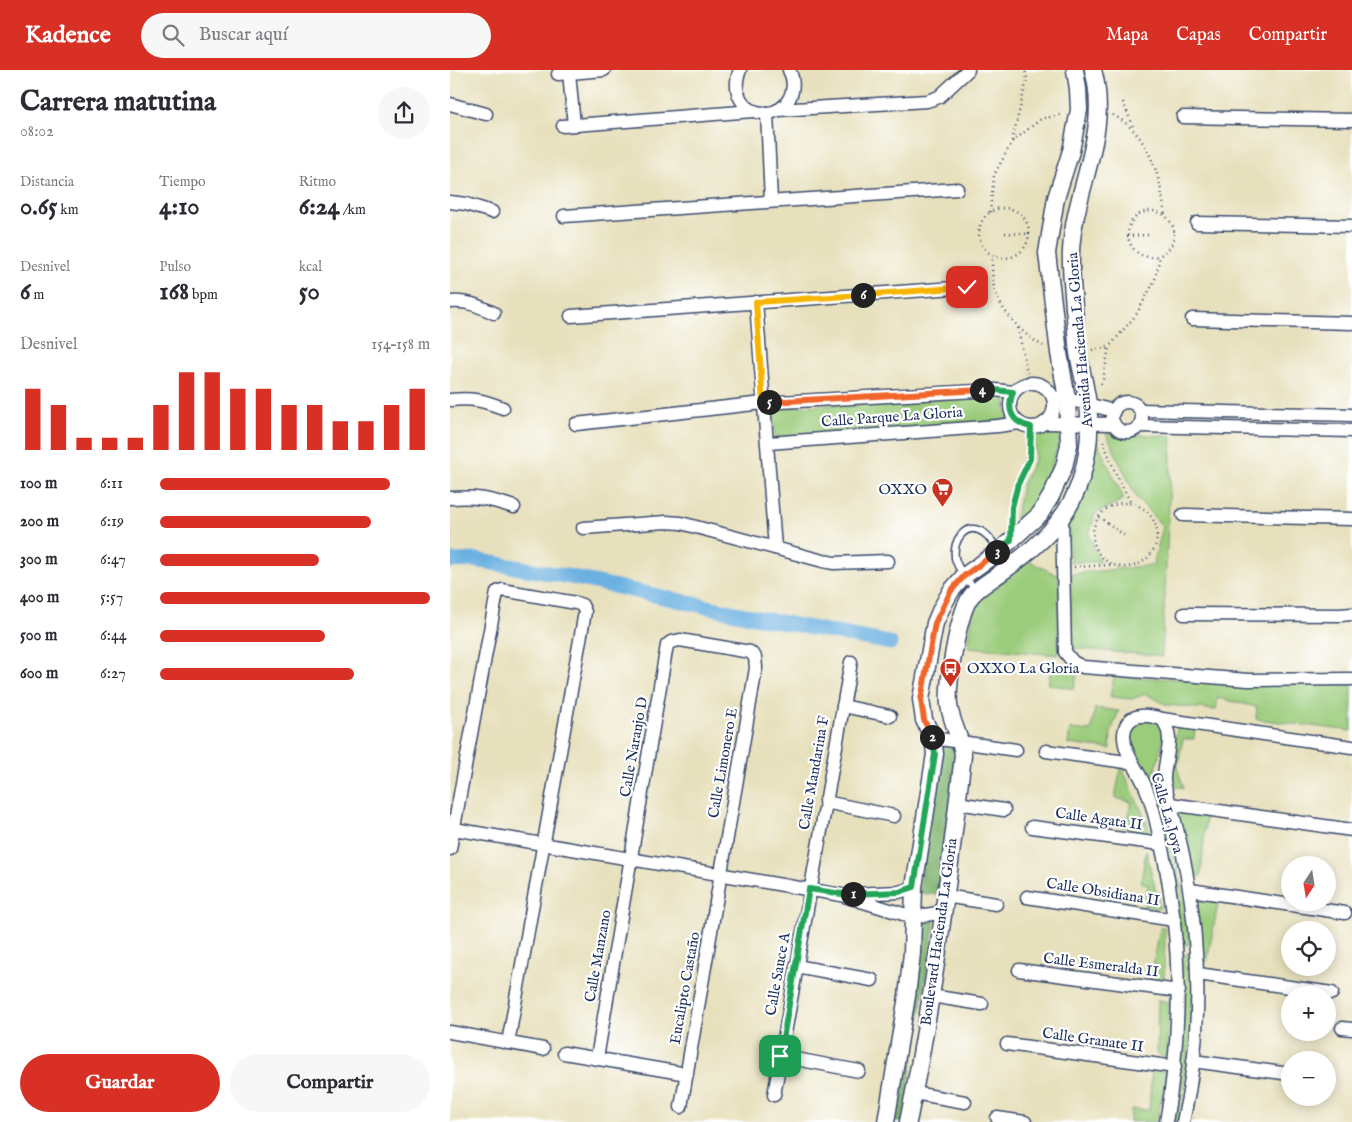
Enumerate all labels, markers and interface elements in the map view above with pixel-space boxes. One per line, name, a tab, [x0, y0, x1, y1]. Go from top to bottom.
search box	[141, 13, 491, 58]
text: Kadence	[25, 20, 111, 51]
icon: search	[159, 21, 187, 49]
text: Buscar aquí	[199, 23, 288, 47]
text: Mapa	[1106, 24, 1148, 47]
text: Capas	[1176, 24, 1221, 47]
text: Compartir	[1249, 24, 1327, 47]
text: Carrera matutina	[20, 85, 216, 120]
button: share	[378, 87, 430, 139]
text: 08:02	[20, 122, 54, 142]
text: Distancia	[20, 173, 74, 191]
text: Tiempo	[159, 173, 206, 191]
text: Ritmo	[299, 173, 336, 191]
text: 0.65	[20, 191, 57, 223]
text: 4:10	[159, 191, 200, 223]
text: 6:24	[299, 191, 340, 223]
text: km	[57, 201, 79, 219]
text: /km	[340, 201, 366, 219]
street label: Avenida Hacienda La Gloria	[1063, 251, 1097, 429]
text: Desnivel	[20, 258, 70, 276]
text: Pulso	[159, 258, 191, 276]
text: kcal	[299, 258, 322, 276]
pin	[946, 266, 988, 308]
icon: check	[953, 273, 981, 301]
text: 6	[20, 276, 31, 308]
text: 168	[159, 276, 189, 308]
text: 50	[299, 276, 320, 308]
pin: 6	[850, 282, 876, 308]
text: m	[31, 286, 44, 304]
text: bpm	[189, 286, 218, 304]
text: 6	[861, 286, 866, 304]
text: Desnivel	[20, 335, 77, 355]
text: 154–158 m	[371, 335, 430, 355]
pin: 4	[970, 378, 994, 402]
text: 4	[979, 381, 986, 399]
pin: 5	[756, 390, 782, 414]
text: 5	[767, 393, 772, 411]
street label: Calle Parque La Gloria	[821, 403, 964, 431]
text: 100 m	[20, 474, 57, 494]
text: 6:11	[100, 474, 123, 494]
supermarket icon: OXXO	[931, 477, 955, 508]
place label: OXXO	[878, 480, 927, 499]
text: 200 m	[20, 512, 59, 532]
text: 6:19	[100, 512, 124, 532]
pin: 3	[984, 540, 1010, 564]
text: 3	[995, 543, 1000, 561]
text: 300 m	[20, 550, 58, 570]
text: 6:47	[100, 550, 126, 570]
text: 400 m	[20, 588, 59, 608]
text: 5:57	[100, 588, 123, 608]
text: 500 m	[20, 626, 57, 646]
text: 6:44	[100, 626, 127, 646]
bus stop icon: OXXO La Gloria	[939, 656, 963, 687]
place label: OXXO La Gloria	[967, 659, 1080, 678]
text: 600 m	[20, 664, 58, 684]
text: 6:27	[100, 664, 126, 684]
street label: Calle Naranjo D	[616, 695, 652, 799]
street label: Calle Limonero E	[704, 706, 742, 820]
street label: Calle Mandarina F	[795, 714, 833, 831]
pin: 2	[920, 724, 944, 750]
text: 2	[929, 728, 936, 746]
street label: Calle La Joya	[1146, 770, 1188, 856]
street label: Calle Agata II	[1054, 803, 1144, 835]
street label: Boulevard Hacienda La Gloria	[916, 836, 962, 1027]
north arrow	[1281, 856, 1336, 911]
map controls	[1281, 856, 1336, 1106]
street label: Calle Obsidiana II	[1045, 874, 1161, 910]
pin: 1	[840, 882, 866, 906]
text: 1	[851, 885, 856, 903]
street label: Calle Manzano	[581, 908, 615, 1004]
button: locate	[1281, 921, 1336, 976]
street label: Eucalipto Castaño	[666, 930, 704, 1046]
street label: Calle Sauce A	[761, 930, 795, 1017]
street label: Calle Esmeralda II	[1042, 948, 1160, 982]
button: +	[1281, 986, 1336, 1041]
street label: Calle Granate II	[1041, 1023, 1145, 1057]
pin	[759, 1035, 801, 1077]
icon: arrive	[766, 1042, 794, 1070]
button: −	[1281, 1051, 1336, 1106]
button: Guardar	[20, 1054, 220, 1112]
button: Compartir	[230, 1054, 430, 1112]

